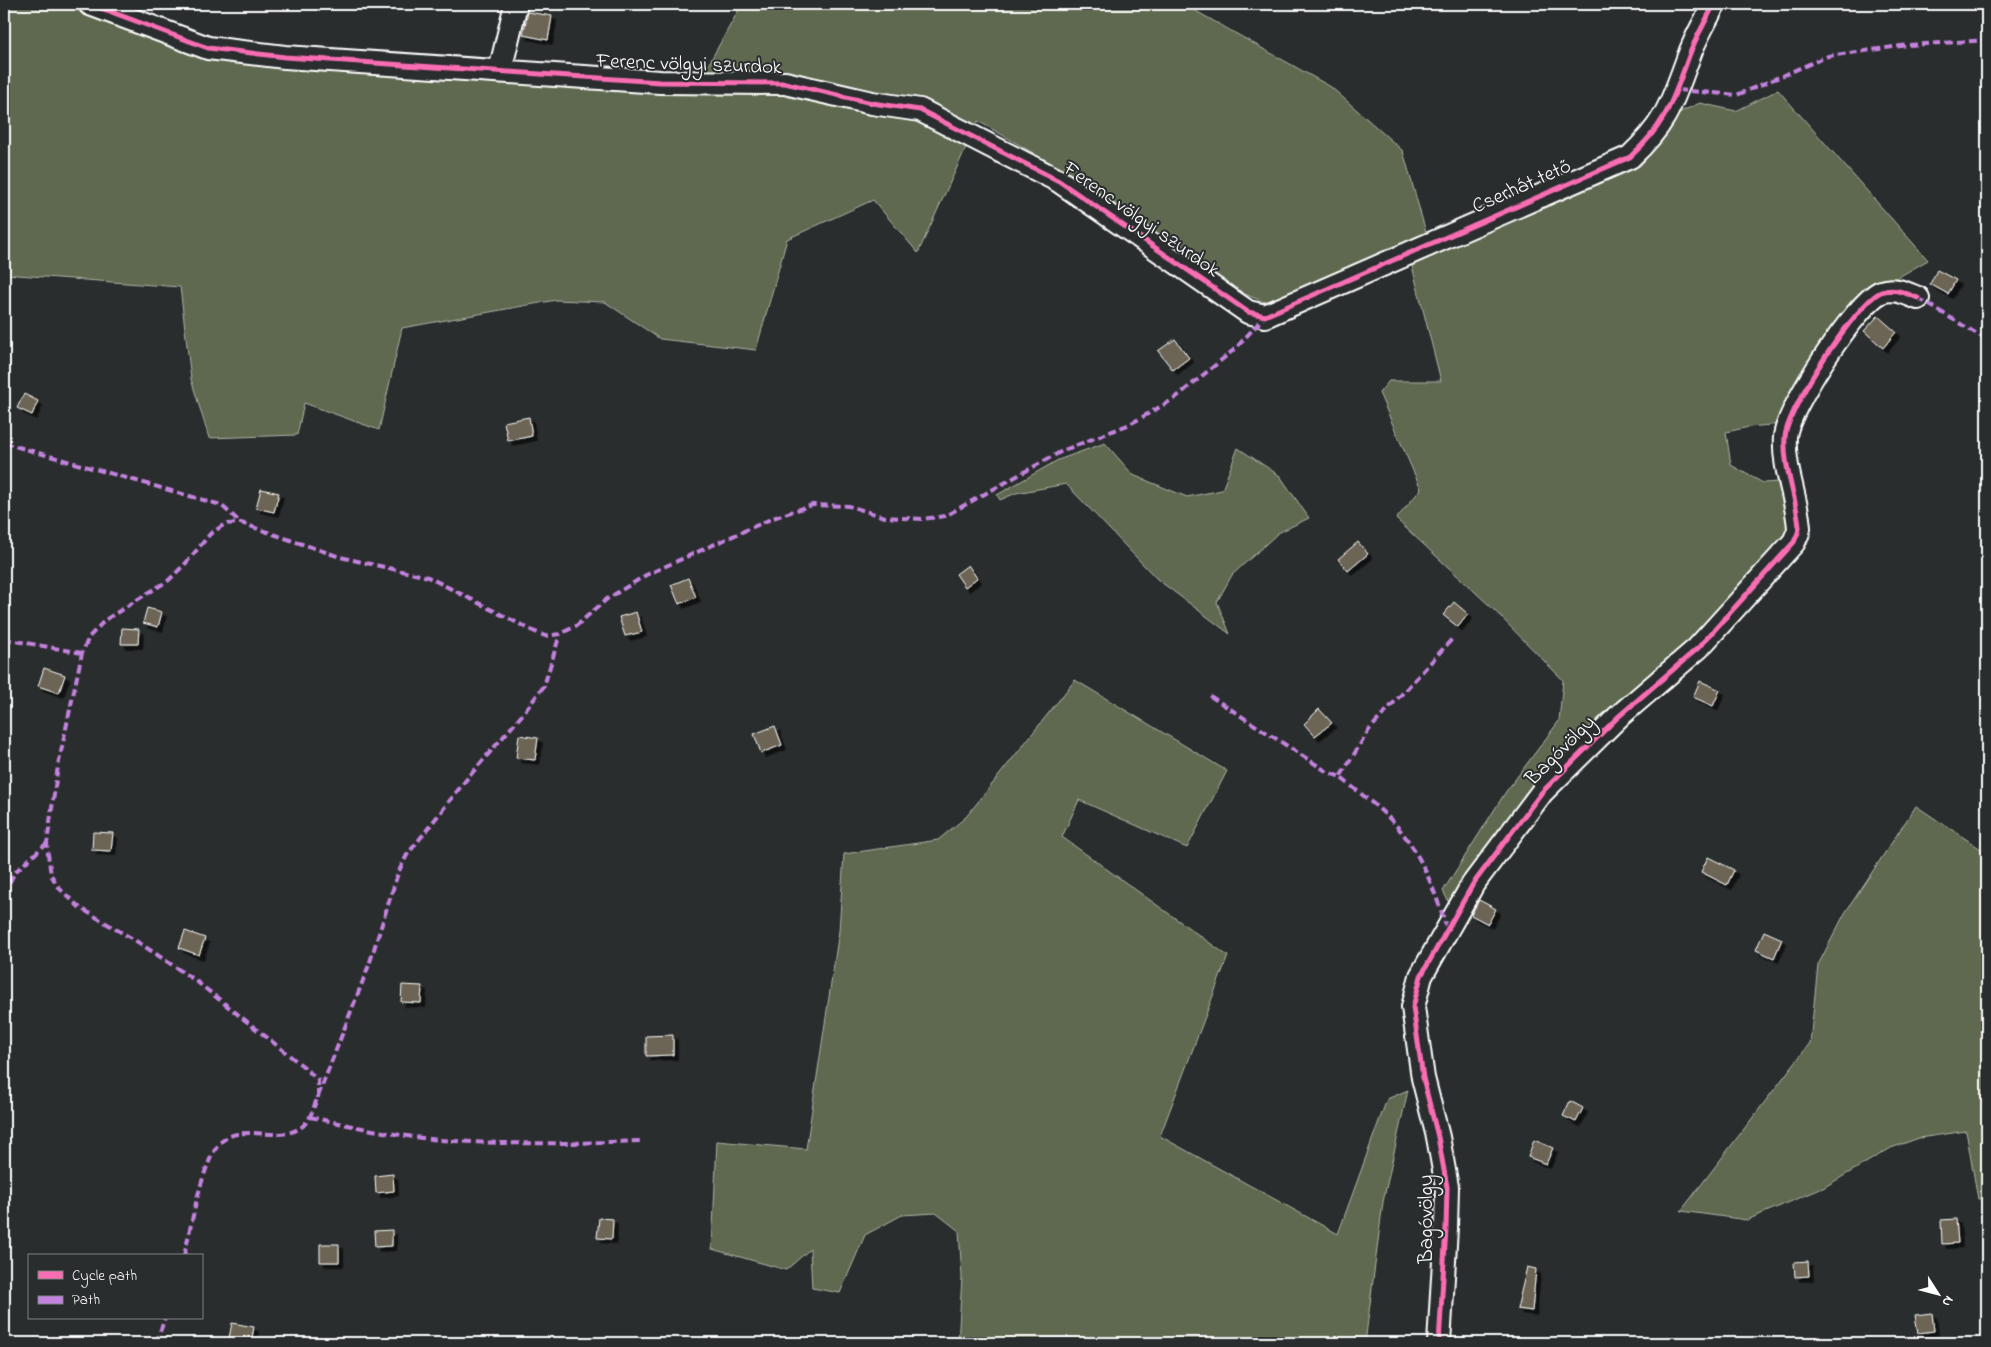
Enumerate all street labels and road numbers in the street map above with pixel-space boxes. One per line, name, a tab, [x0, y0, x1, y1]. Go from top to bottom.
street label: Ferenc völgyi szurdok	[595, 47, 783, 85]
street label: Cserhát tető	[1468, 152, 1576, 222]
street label: Ferenc völgyi szurdok	[1055, 154, 1226, 287]
street label: Bagóvölgy	[1518, 709, 1604, 795]
street label: Bagóvölgy	[1412, 1175, 1444, 1264]

